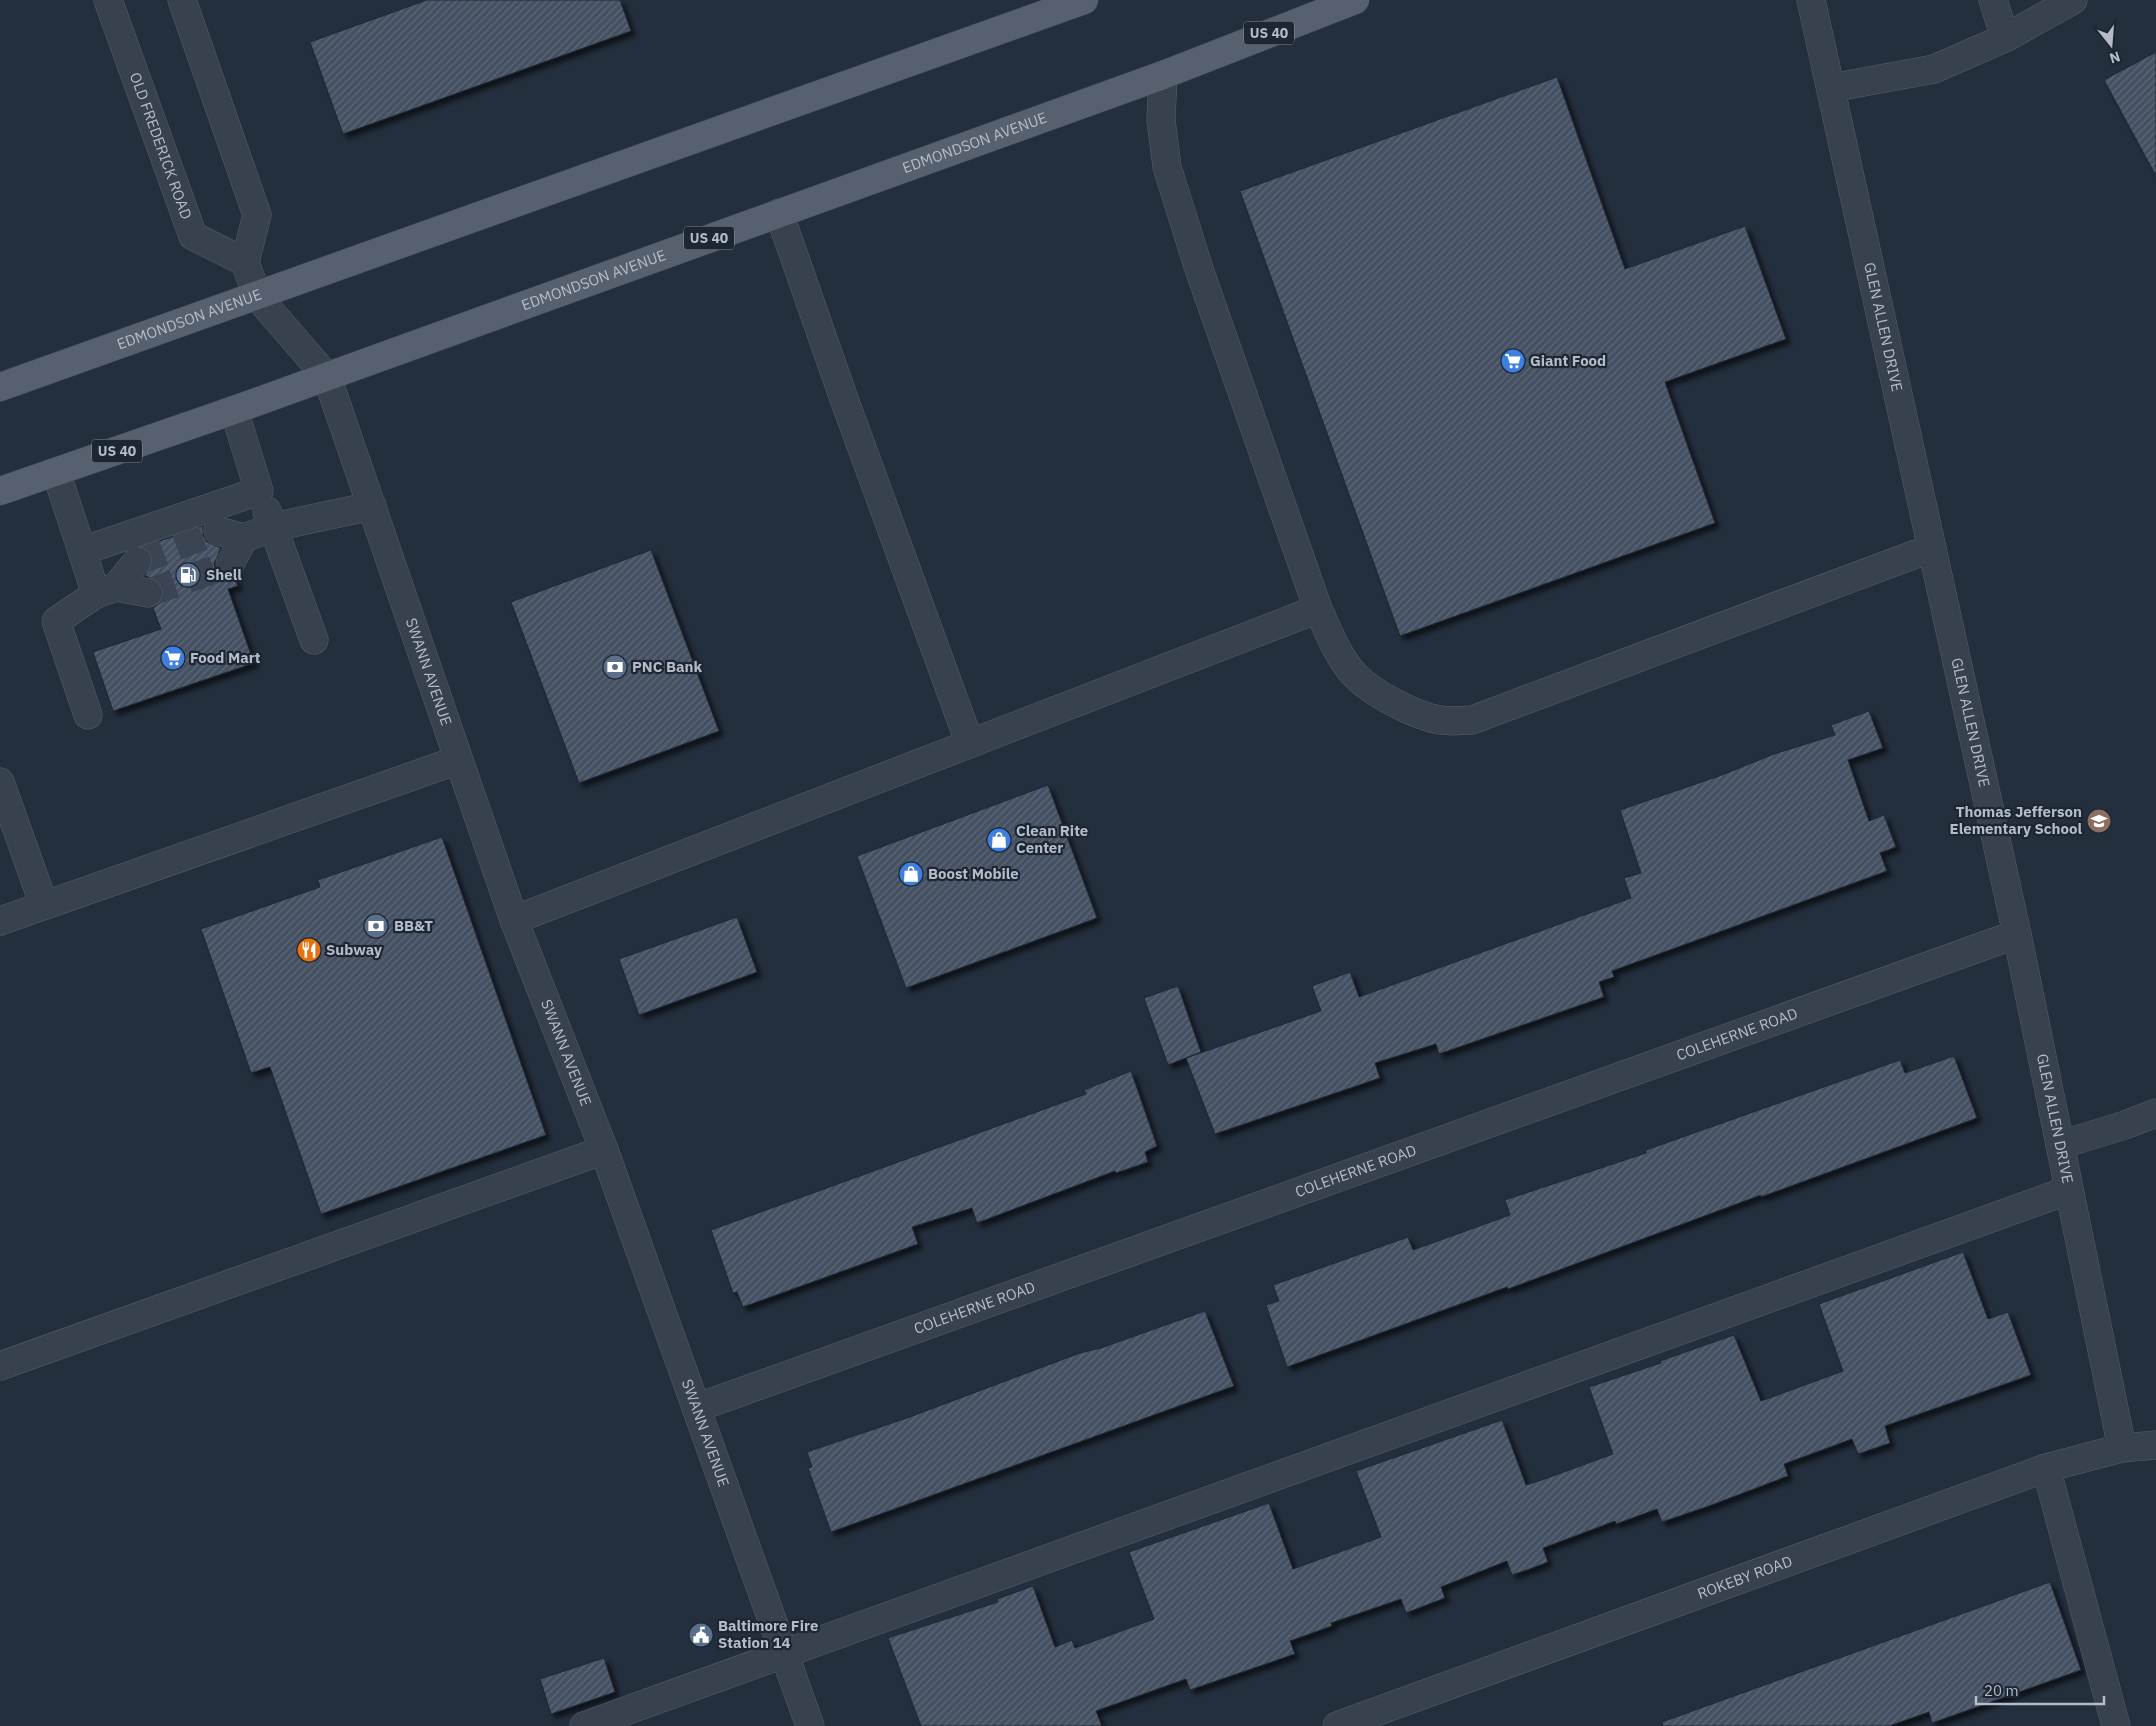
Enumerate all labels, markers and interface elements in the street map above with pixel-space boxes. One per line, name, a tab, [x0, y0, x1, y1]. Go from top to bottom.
north arrow	[2086, 20, 2136, 70]
road number: US 40	[1244, 22, 1294, 44]
text: N	[2107, 47, 2122, 68]
street label: OLD FREDERICK ROAD	[126, 70, 196, 222]
street label: EDMONDSON AVENUE	[900, 108, 1049, 177]
road number: US 40	[684, 227, 734, 250]
street label: EDMONDSON AVENUE	[519, 245, 668, 315]
street label: GLEN ALLEN DRIVE	[1860, 261, 1907, 394]
street label: EDMONDSON AVENUE	[114, 284, 264, 353]
supermarket icon: Giant Food	[1500, 348, 1526, 374]
place label: Giant Food	[1530, 351, 1606, 370]
road number: US 40	[92, 440, 142, 462]
fuel station icon: Shell	[175, 562, 201, 588]
place label: Shell	[206, 565, 242, 584]
street label: SWANN AVENUE	[402, 615, 456, 728]
supermarket icon: Food Mart	[160, 645, 186, 671]
place label: Food Mart	[190, 648, 261, 667]
bank icon: PNC Bank	[602, 654, 628, 680]
street label: GLEN ALLEN DRIVE	[1947, 656, 1994, 789]
place label: PNC Bank	[632, 657, 702, 676]
place label: Thomas Jefferson Elementary School	[1950, 802, 2082, 838]
school or university icon: Thomas Jefferson Elementary School	[2086, 808, 2112, 834]
place label: Clean Rite Center	[1016, 821, 1088, 857]
shop icon: Clean Rite Center	[986, 827, 1012, 853]
shop icon: Boost Mobile	[898, 861, 924, 887]
place label: Boost Mobile	[928, 864, 1019, 883]
bank icon: BB&T	[363, 913, 389, 939]
place label: BB&T	[394, 916, 433, 935]
restaurant icon: Subway	[296, 937, 322, 963]
place label: Subway	[326, 940, 382, 959]
street label: SWANN AVENUE	[537, 997, 596, 1109]
street label: COLEHERNE ROAD	[1674, 1004, 1800, 1064]
street label: GLEN ALLEN DRIVE	[2033, 1052, 2078, 1185]
street label: COLEHERNE ROAD	[1292, 1140, 1419, 1201]
street label: COLEHERNE ROAD	[911, 1277, 1038, 1338]
street label: SWANN AVENUE	[678, 1377, 734, 1489]
street label: ROKEBY ROAD	[1695, 1551, 1795, 1603]
place label: Baltimore Fire Station 14	[718, 1616, 818, 1652]
public building icon: Baltimore Fire Station 14	[688, 1622, 714, 1648]
scale bar	[1976, 1674, 2104, 1706]
text: 20 m	[1984, 1681, 2019, 1700]

